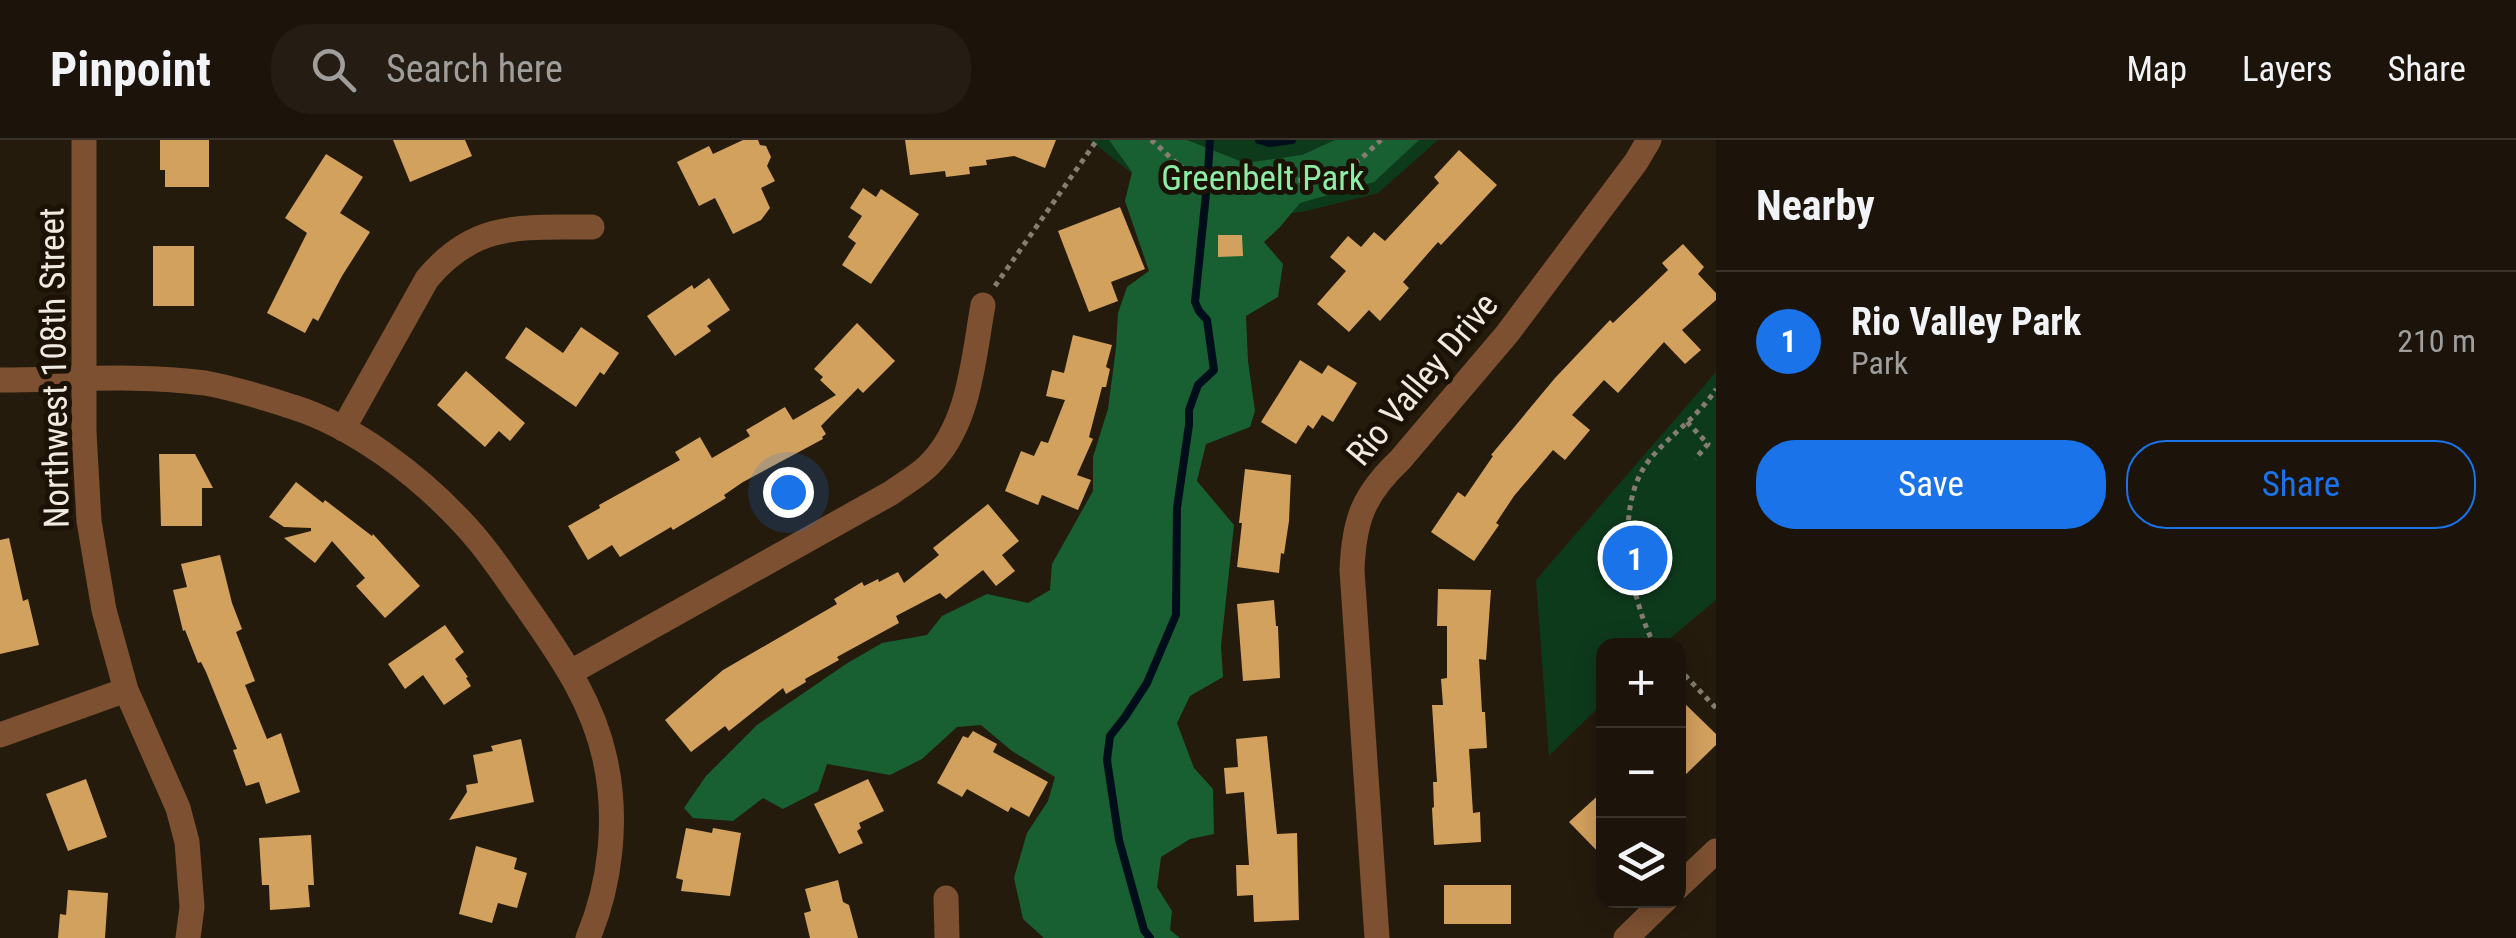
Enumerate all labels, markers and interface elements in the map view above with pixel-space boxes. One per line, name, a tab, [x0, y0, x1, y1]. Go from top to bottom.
search box	[271, 24, 971, 114]
text: Pinpoint	[50, 41, 211, 98]
icon: search	[306, 42, 361, 97]
text: Search here	[386, 47, 563, 91]
text: Map	[2126, 49, 2187, 90]
text: Layers	[2242, 49, 2332, 90]
text: Share	[2387, 49, 2466, 90]
park label: Greenbelt Park	[1161, 158, 1365, 199]
text: Nearby	[1756, 181, 1875, 230]
street label: Northwest 108th Street	[31, 207, 78, 529]
street label: Rio Valley Drive	[1338, 285, 1506, 474]
text: Rio Valley Park	[1851, 300, 2081, 344]
text: 1	[1780, 322, 1797, 360]
text: 210 m	[2397, 322, 2476, 360]
text: Park	[1851, 344, 1908, 382]
button: Save	[1756, 440, 2106, 529]
button: Share	[2126, 440, 2476, 529]
your location	[763, 467, 814, 518]
pin: 1	[1602, 520, 1668, 596]
map controls	[1596, 638, 1686, 908]
button: +	[1596, 638, 1686, 728]
button: −	[1596, 728, 1686, 818]
button: layers	[1596, 818, 1686, 908]

